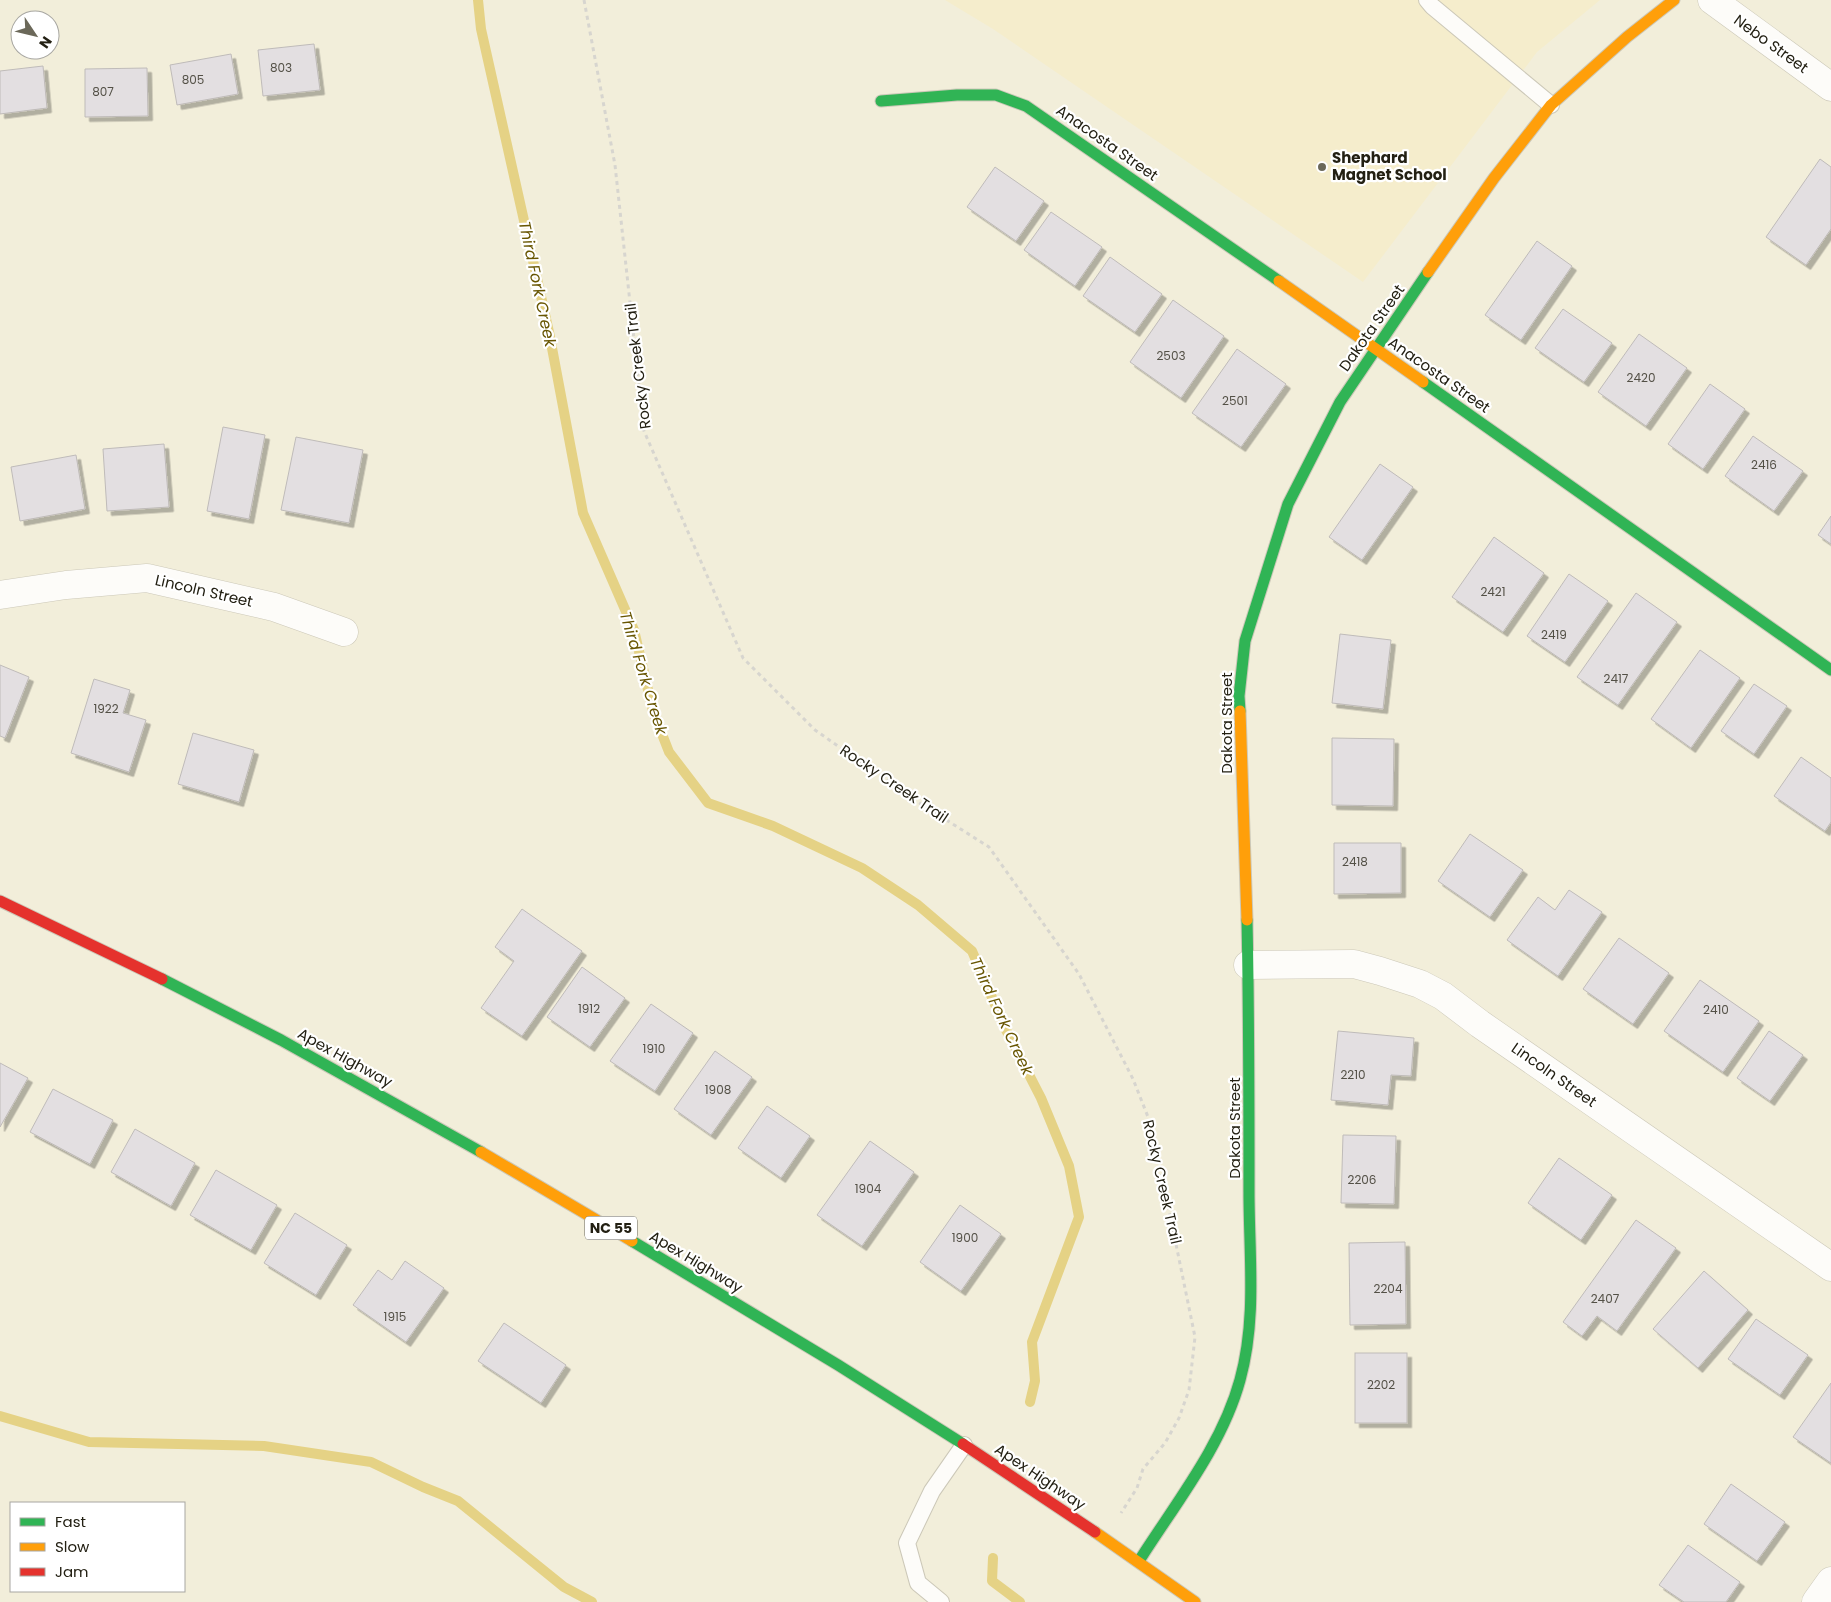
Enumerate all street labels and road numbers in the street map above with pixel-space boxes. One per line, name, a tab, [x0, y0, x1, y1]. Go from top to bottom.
street label: Nebo Street	[1730, 9, 1813, 78]
street label: Anacosta Street	[1052, 100, 1162, 186]
street label: Dakota Street	[1334, 280, 1409, 375]
street label: Rocky Creek Trail	[619, 302, 656, 430]
street label: Anacosta Street	[1384, 332, 1494, 418]
street label: Lincoln Street	[153, 569, 255, 612]
street label: Dakota Street	[1216, 672, 1237, 774]
street label: Rocky Creek Trail	[836, 739, 953, 828]
street label: Apex Highway	[294, 1023, 397, 1093]
street label: Lincoln Street	[1507, 1037, 1601, 1112]
street label: Dakota Street	[1224, 1077, 1245, 1179]
street label: Rocky Creek Trail	[1138, 1118, 1187, 1246]
road number: NC 55	[585, 1216, 637, 1240]
street label: Apex Highway	[646, 1225, 747, 1298]
street label: Apex Highway	[991, 1438, 1090, 1515]

